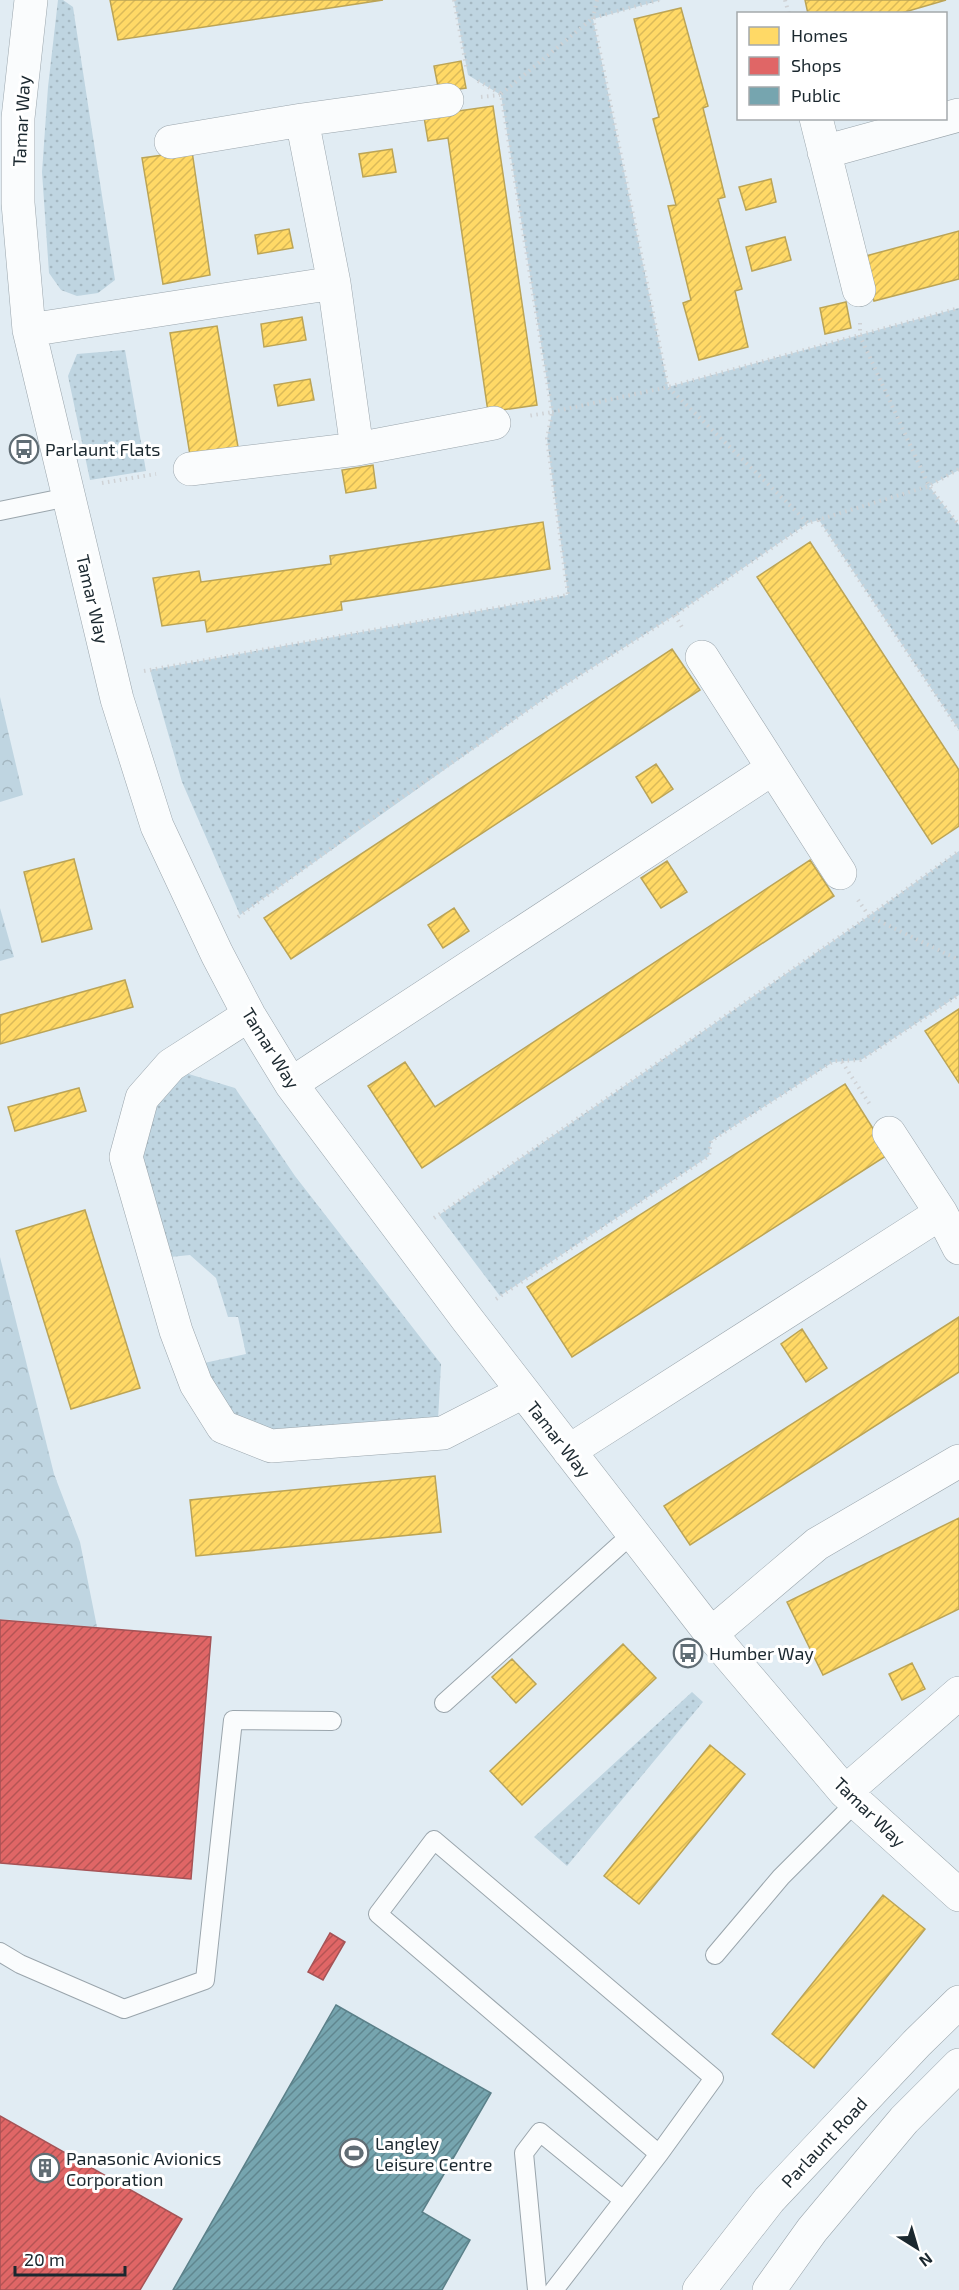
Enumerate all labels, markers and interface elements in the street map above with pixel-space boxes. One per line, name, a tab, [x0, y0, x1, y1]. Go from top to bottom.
legend	[737, 12, 947, 120]
text: Homes	[791, 24, 848, 46]
text: Shops	[791, 54, 841, 76]
street label: Tamar Way	[8, 74, 34, 167]
text: Public	[791, 84, 841, 106]
bus stop icon: Parlaunt Flats	[8, 433, 40, 465]
place label: Parlaunt Flats	[45, 438, 160, 460]
street label: Tamar Way	[72, 552, 114, 646]
street label: Tamar Way	[238, 1004, 305, 1093]
street label: Tamar Way	[522, 1396, 596, 1482]
bus stop icon: Humber Way	[672, 1637, 704, 1669]
place label: Humber Way	[709, 1642, 814, 1664]
street label: Tamar Way	[830, 1772, 911, 1852]
street label: Parlaunt Road	[776, 2092, 872, 2192]
place label: Langley Leisure Centre	[375, 2132, 492, 2175]
sports icon: Langley Leisure Centre	[338, 2137, 370, 2169]
place label: Panasonic Avionics Corporation	[66, 2147, 221, 2190]
building icon: Panasonic Avionics Corporation	[29, 2152, 61, 2184]
north arrow	[887, 2218, 947, 2278]
scale bar	[15, 2239, 124, 2277]
text: 20 m	[24, 2248, 65, 2270]
text: N	[916, 2249, 937, 2271]

